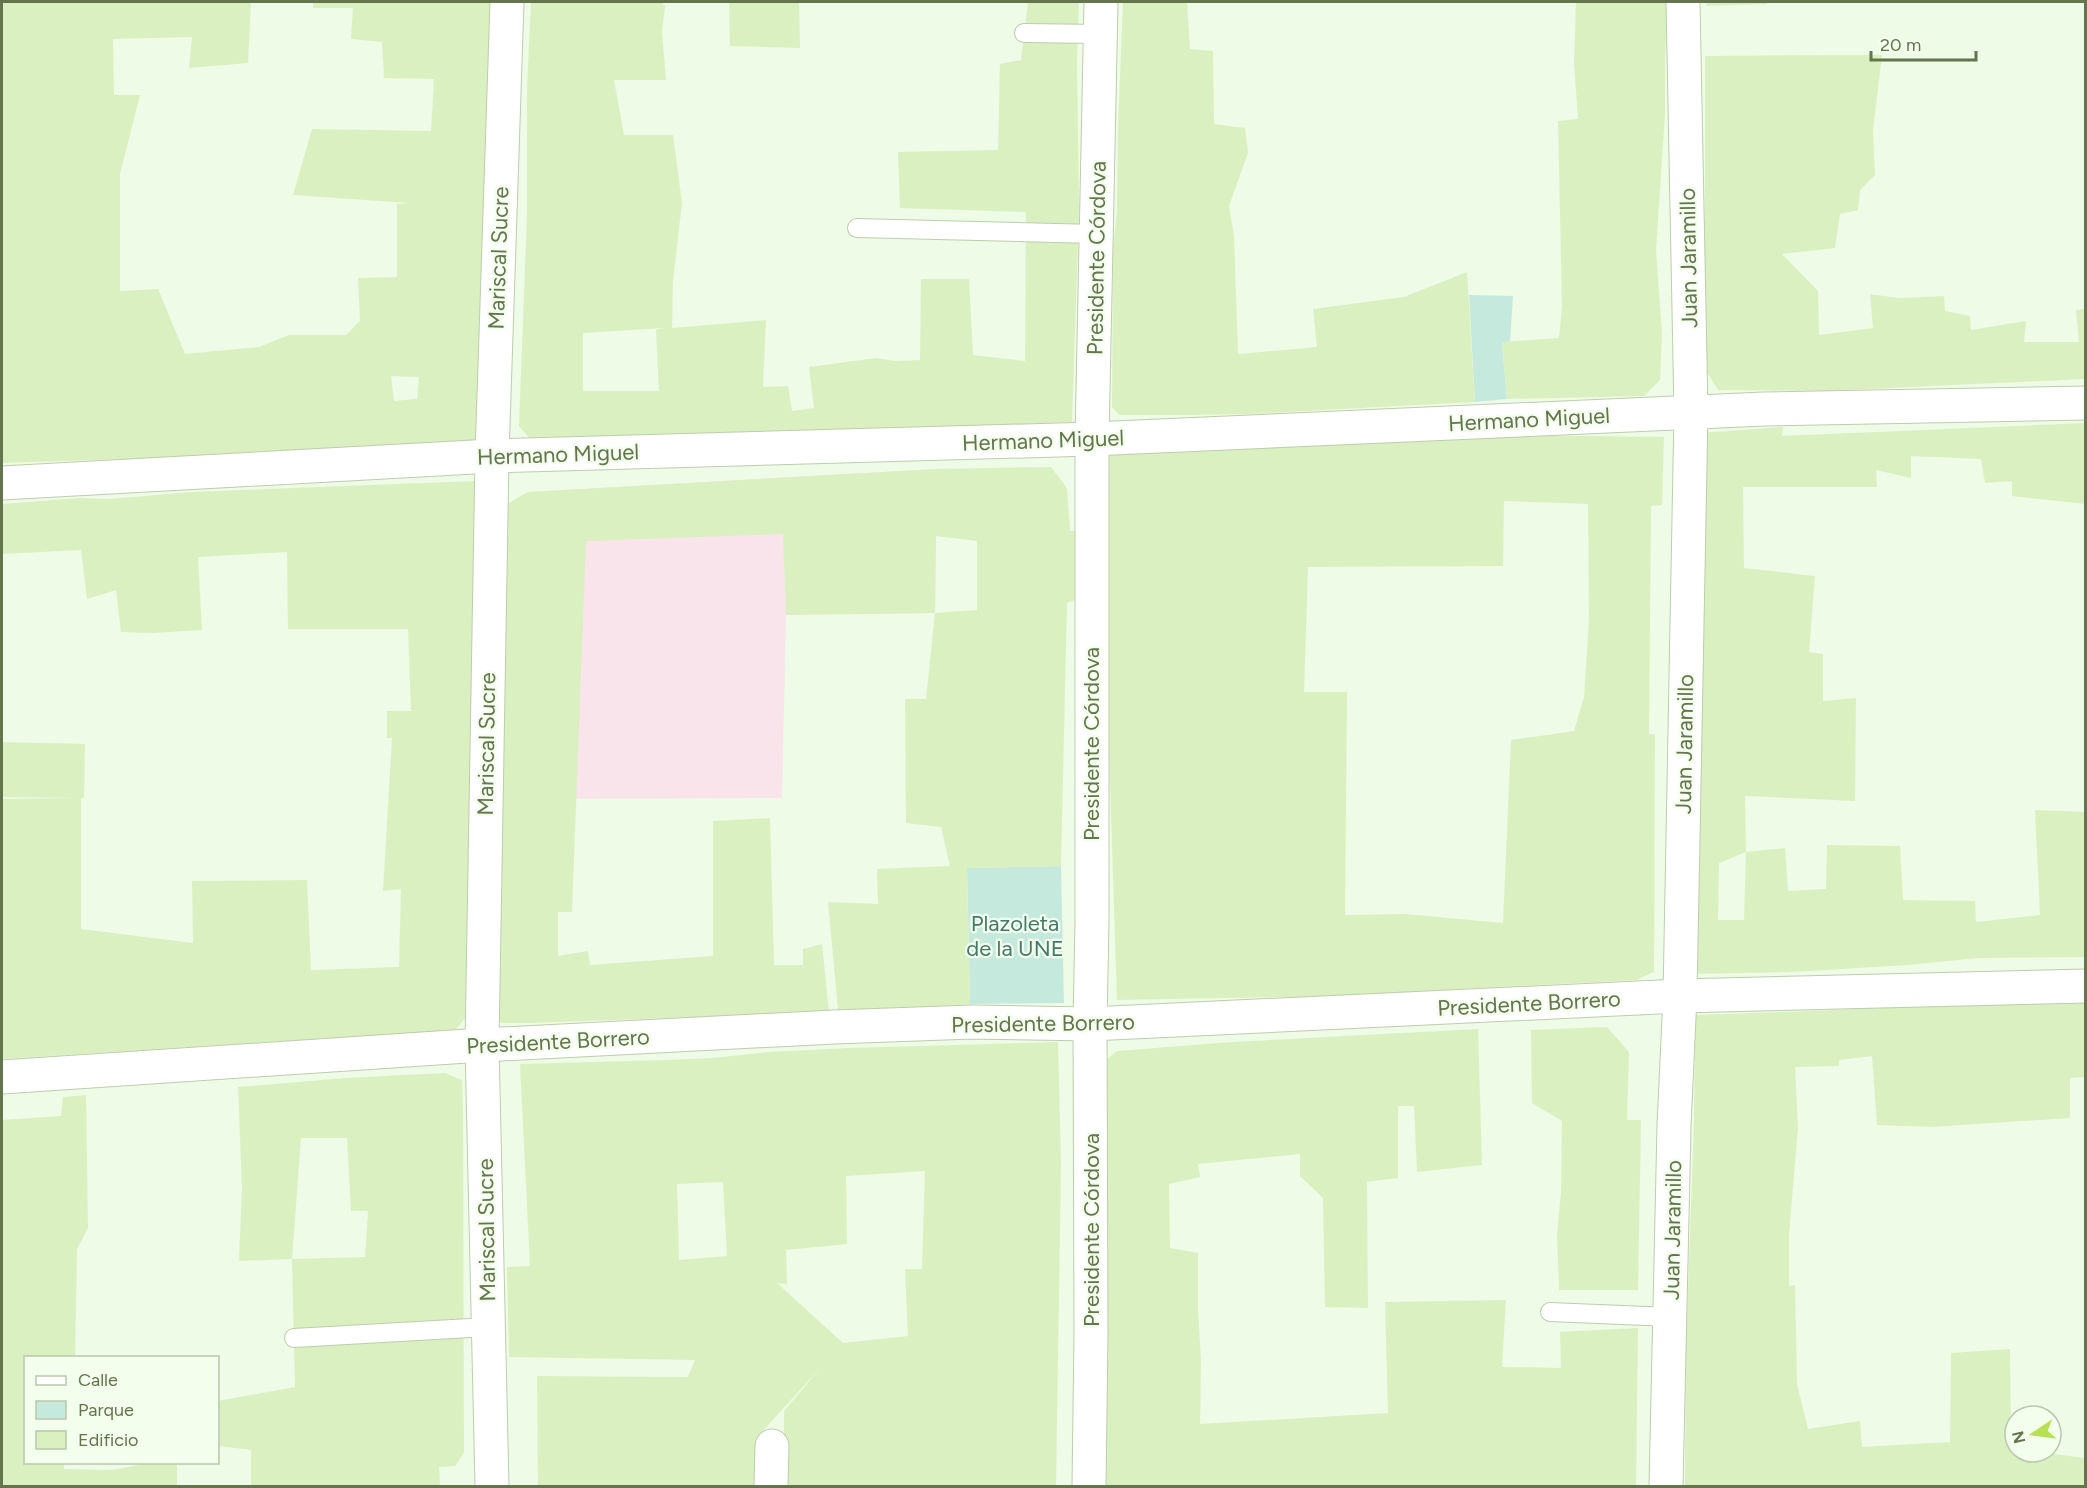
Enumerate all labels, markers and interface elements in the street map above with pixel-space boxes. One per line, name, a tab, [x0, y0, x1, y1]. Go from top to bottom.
scale bar	[1871, 24, 1976, 62]
text: 20 m	[1880, 34, 1921, 56]
street label: Presidente Córdova	[1081, 161, 1112, 355]
street label: Mariscal Sucre	[483, 186, 514, 330]
street label: Juan Jaramillo	[1674, 188, 1703, 328]
street label: Hermano Miguel	[1447, 402, 1611, 437]
street label: Hermano Miguel	[962, 424, 1125, 457]
street label: Hermano Miguel	[477, 438, 640, 471]
street label: Presidente Córdova	[1078, 647, 1105, 841]
street label: Mariscal Sucre	[472, 672, 501, 816]
street label: Juan Jaramillo	[1670, 674, 1699, 814]
park label: Plazoleta de la UNE	[966, 910, 1064, 962]
street label: Presidente Borrero	[1437, 985, 1621, 1022]
street label: Presidente Borrero	[951, 1008, 1135, 1039]
street label: Presidente Borrero	[466, 1023, 650, 1060]
street label: Presidente Córdova	[1078, 1133, 1105, 1327]
street label: Mariscal Sucre	[472, 1158, 501, 1302]
street label: Juan Jaramillo	[1658, 1160, 1687, 1300]
legend	[24, 1356, 219, 1464]
text: Calle	[78, 1369, 118, 1391]
text: Parque	[78, 1399, 134, 1421]
north arrow	[2003, 1404, 2063, 1464]
text: Edificio	[78, 1429, 139, 1451]
text: N	[2008, 1429, 2030, 1445]

